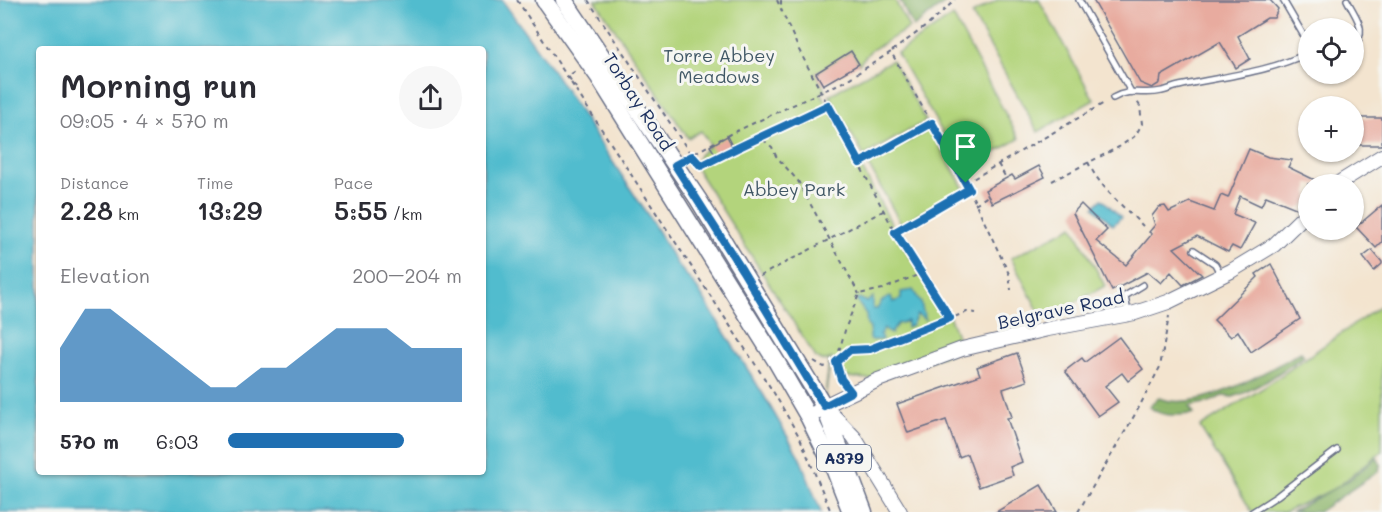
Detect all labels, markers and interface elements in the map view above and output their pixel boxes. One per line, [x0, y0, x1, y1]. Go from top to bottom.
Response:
map controls [1298, 18, 1364, 240]
button: locate [1298, 18, 1364, 84]
park label: Torre Abbey Meadows [663, 43, 775, 88]
street label: Torbay Road [598, 48, 680, 155]
text: Morning run [60, 63, 257, 106]
button: share [399, 66, 462, 129]
button: + [1298, 96, 1364, 162]
text: 09:05 · 4 × 570 m [60, 107, 229, 133]
pin [940, 121, 991, 183]
icon: arrive [949, 130, 982, 163]
text: Distance [60, 172, 129, 193]
text: Time [197, 172, 233, 193]
text: Pace [334, 172, 373, 193]
button: − [1298, 174, 1364, 240]
park label: Abbey Park [743, 177, 845, 201]
text: 2.28 [60, 193, 113, 227]
text: 13:29 [197, 193, 262, 227]
text: 5:55 [334, 193, 388, 227]
text: km [113, 203, 139, 224]
text: /km [388, 203, 423, 224]
text: Elevation [60, 262, 150, 288]
text: 200–204 m [352, 262, 462, 288]
street label: Belgrave Road [995, 284, 1126, 334]
text: 570 m [60, 428, 119, 454]
text: 6:03 [156, 428, 198, 454]
road number: A379 [817, 445, 871, 471]

